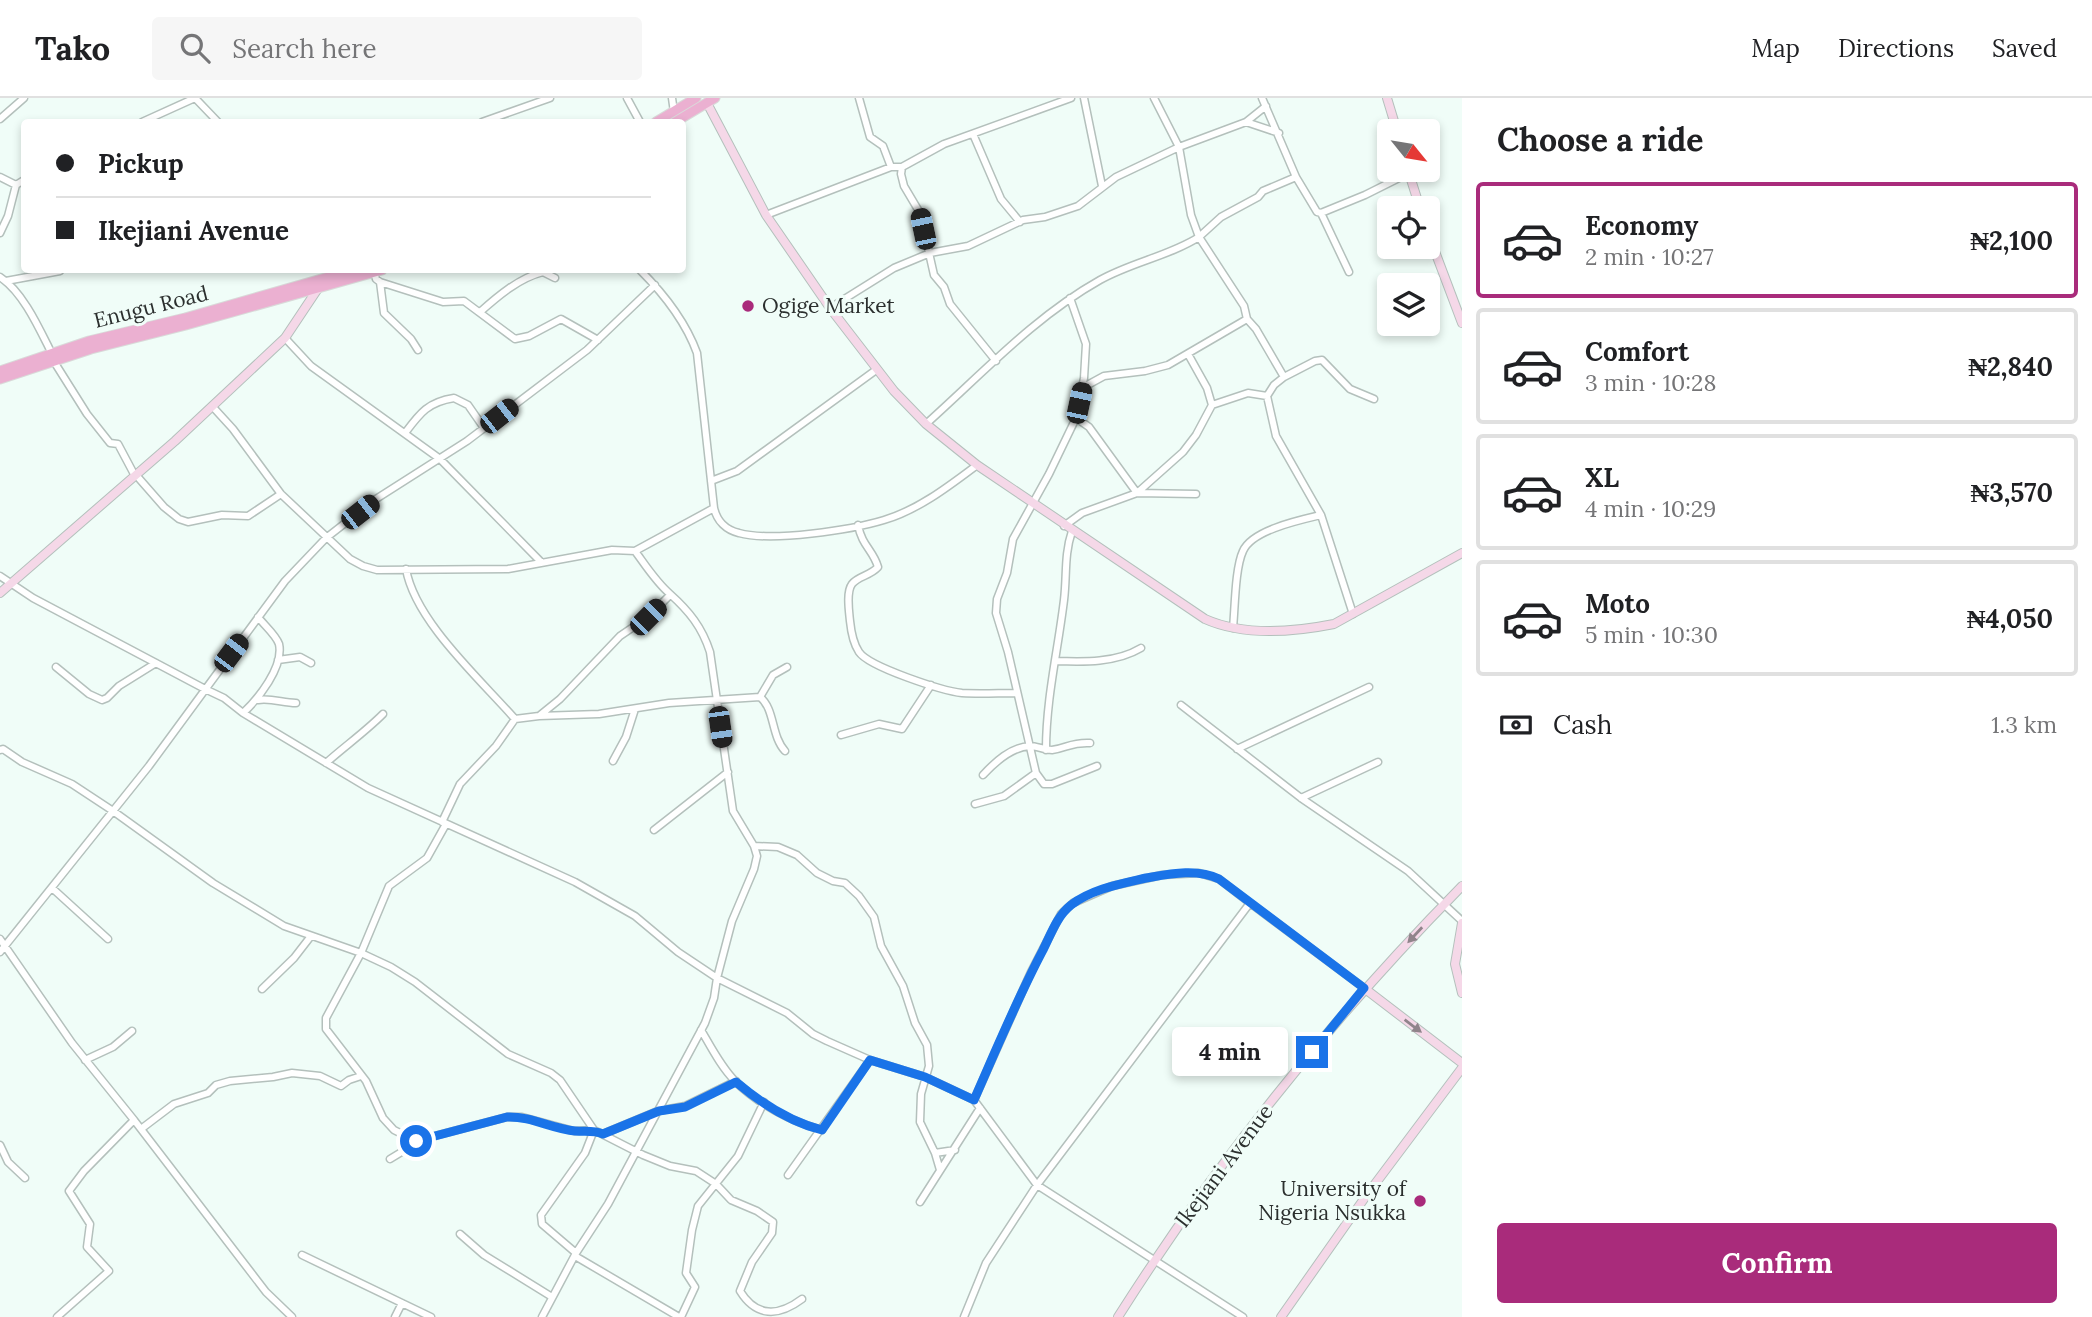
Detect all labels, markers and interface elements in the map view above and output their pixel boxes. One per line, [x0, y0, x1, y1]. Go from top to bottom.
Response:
search box [152, 17, 642, 80]
text: Tako [35, 27, 110, 69]
icon: search [176, 29, 214, 67]
text: Search here [232, 32, 377, 65]
text: Map [1751, 33, 1800, 64]
text: Directions [1838, 33, 1954, 64]
text: Saved [1992, 33, 2057, 64]
north arrow [1377, 119, 1440, 182]
map controls [1377, 119, 1440, 336]
text: Choose a ride [1497, 119, 1704, 160]
text: Pickup [98, 147, 184, 180]
button: locate [1377, 196, 1440, 259]
car [909, 206, 938, 252]
icon: car [1501, 209, 1564, 272]
text: Economy [1585, 209, 1698, 242]
text: Ikejiani Avenue [98, 214, 289, 247]
text: ₦2,100 [1970, 224, 2053, 257]
text: 2 min · 10:27 [1585, 242, 1714, 271]
button: layers [1377, 273, 1440, 336]
street label: Enugu Road [91, 279, 211, 334]
place label: Ogige Market [762, 292, 895, 319]
marker: Ogige Market [740, 298, 756, 314]
icon: car [1501, 335, 1564, 398]
text: Comfort [1585, 335, 1689, 368]
text: ₦2,840 [1968, 350, 2053, 383]
text: 3 min · 10:28 [1585, 368, 1716, 397]
car [1065, 380, 1094, 426]
car [476, 395, 523, 437]
icon: car [1501, 461, 1564, 524]
text: XL [1585, 461, 1619, 494]
text: ₦3,570 [1970, 476, 2053, 509]
car [337, 491, 384, 533]
text: 4 min · 10:29 [1585, 494, 1716, 523]
icon: car [1501, 587, 1564, 650]
text: Moto [1585, 587, 1650, 620]
car [626, 595, 671, 639]
text: ₦4,050 [1967, 602, 2053, 635]
text: 5 min · 10:30 [1585, 620, 1718, 649]
car [210, 630, 253, 676]
car [707, 705, 734, 749]
icon: cash [1497, 706, 1535, 744]
text: Cash [1553, 708, 1612, 741]
text: 1.3 km [1991, 710, 2057, 739]
one-way arrow [1407, 926, 1423, 943]
one-way arrow [1404, 1018, 1422, 1032]
callout: 4 min [1172, 1028, 1288, 1076]
route end [1296, 1036, 1328, 1068]
text: 4 min [1199, 1037, 1261, 1066]
street label: Ikejiani Avenue [1169, 1099, 1279, 1233]
route start [400, 1125, 432, 1157]
place label: University of Nigeria Nsukka [1258, 1175, 1408, 1226]
marker: University of Nigeria Nsukka [1412, 1193, 1428, 1209]
button: Confirm [1497, 1223, 2057, 1303]

